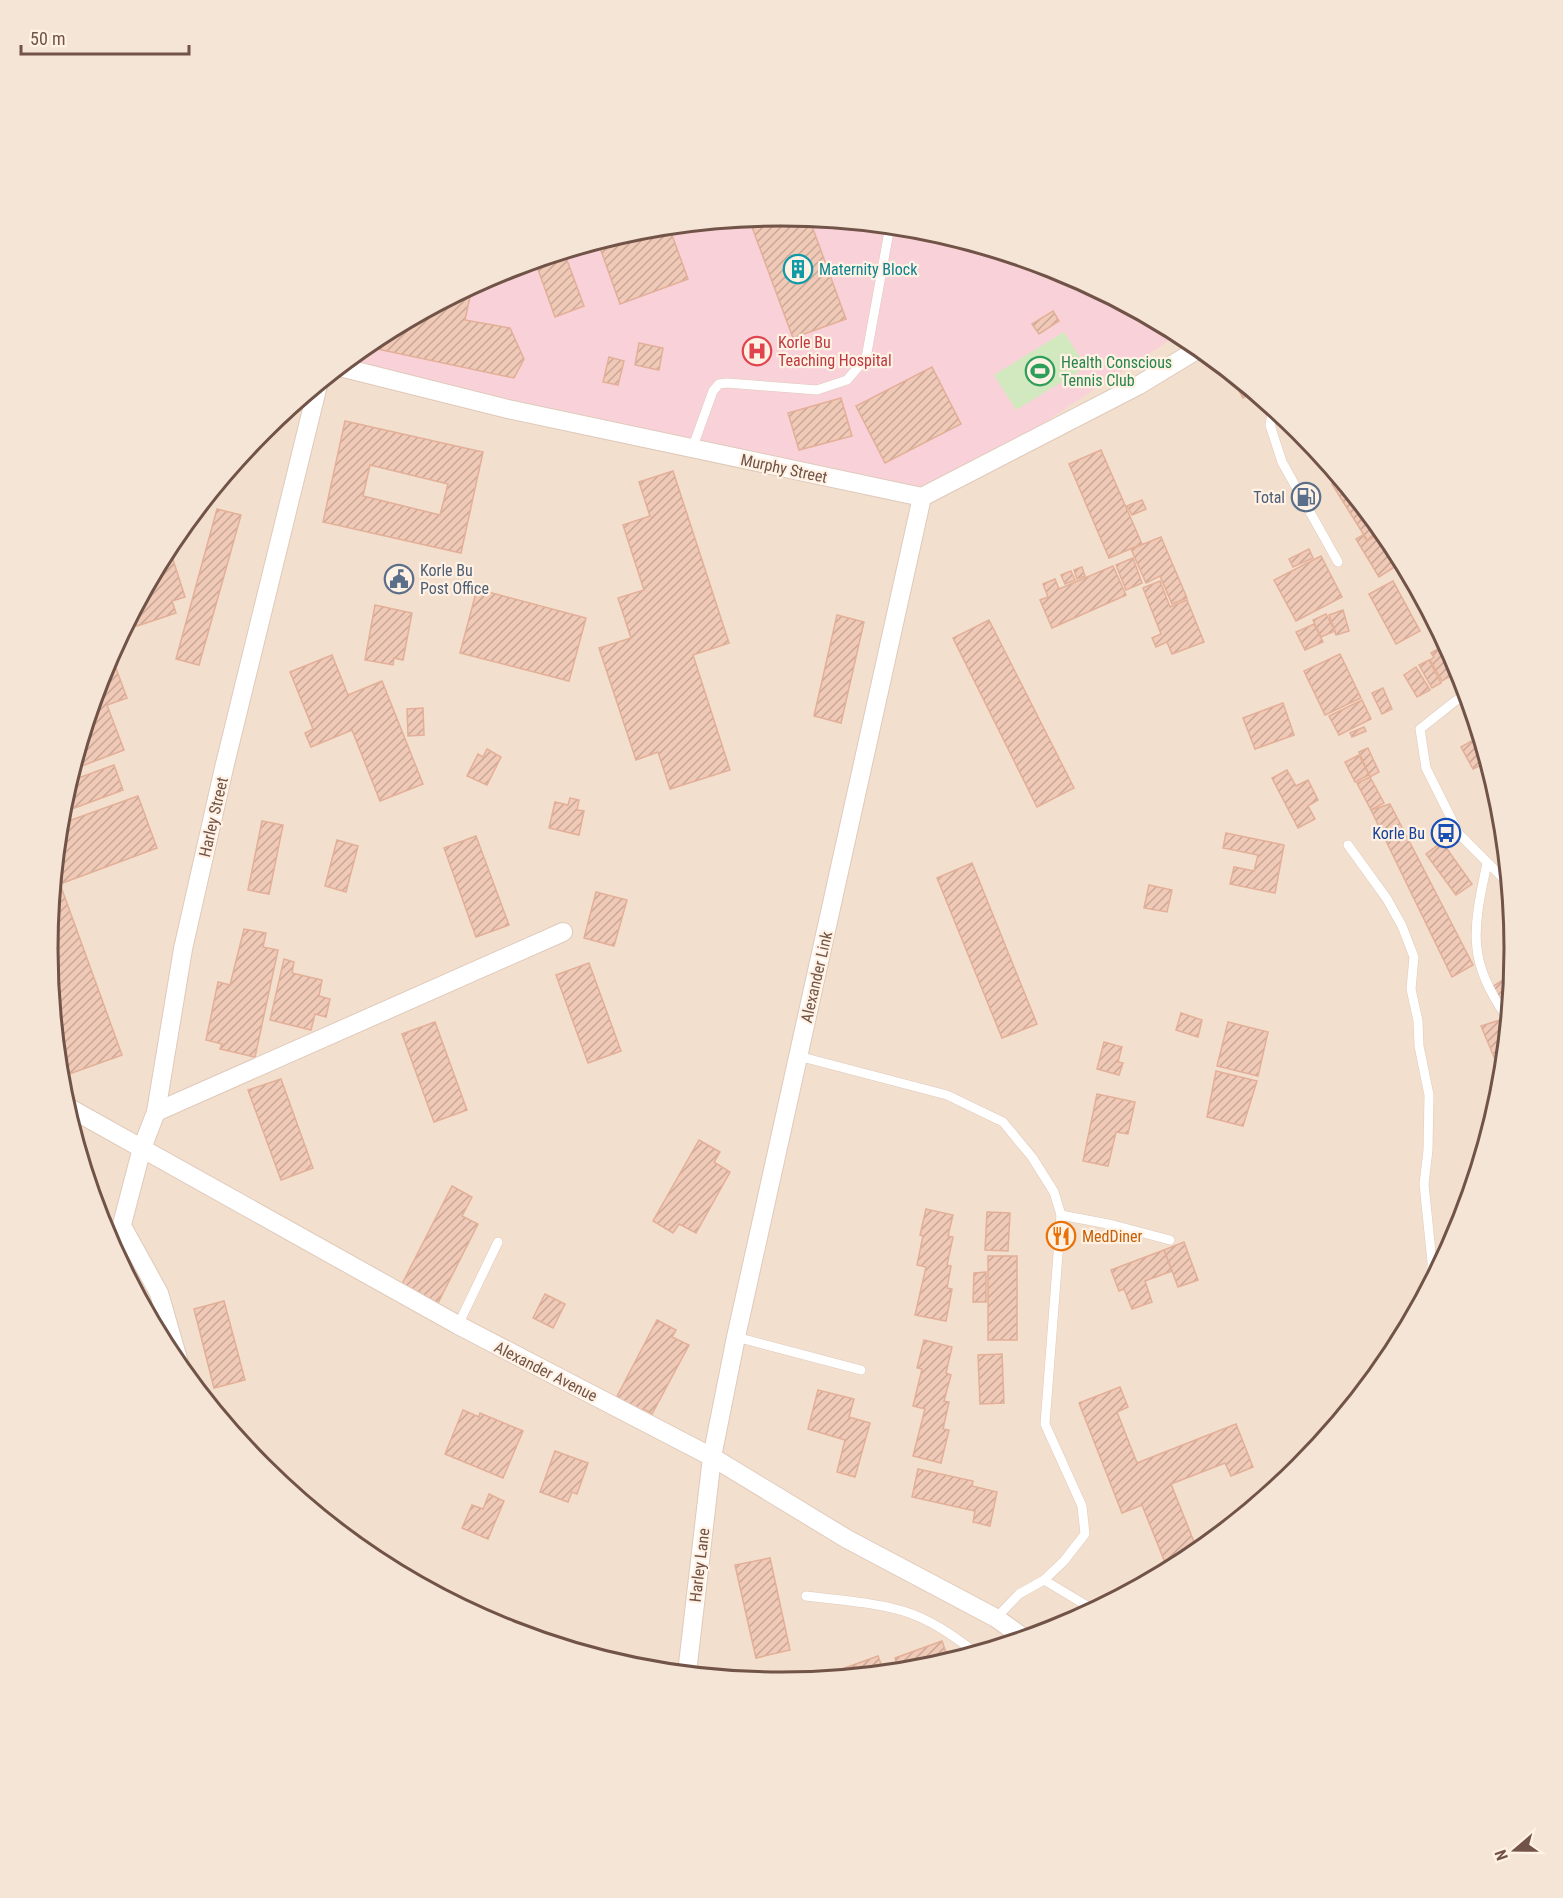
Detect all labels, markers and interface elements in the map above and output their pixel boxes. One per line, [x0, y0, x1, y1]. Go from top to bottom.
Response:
scale bar [21, 18, 189, 56]
text: 50 m [30, 28, 65, 49]
building icon: Maternity Block [782, 253, 814, 285]
place label: Maternity Block [819, 260, 918, 279]
place label: Korle Bu Teaching Hospital [778, 333, 892, 370]
hospital icon: Korle Bu Teaching Hospital [741, 335, 773, 367]
place label: Health Conscious Tennis Club [1061, 353, 1172, 390]
sports icon: Health Conscious Tennis Club [1024, 355, 1056, 387]
street label: Murphy Street [739, 450, 829, 487]
fuel station icon: Total [1290, 481, 1322, 513]
place label: Total [1253, 488, 1285, 507]
place label: Korle Bu Post Office [420, 561, 489, 598]
public building icon: Korle Bu Post Office [383, 563, 415, 595]
street label: Harley Street [195, 775, 232, 859]
bus stop icon: Korle Bu [1430, 817, 1462, 849]
place label: Korle Bu [1372, 824, 1425, 843]
street label: Alexander Link [797, 929, 836, 1025]
restaurant icon: MedDiner [1045, 1220, 1077, 1252]
place label: MedDiner [1082, 1227, 1143, 1246]
street label: Alexander Avenue [491, 1337, 600, 1406]
street label: Harley Lane [686, 1527, 713, 1603]
north arrow [1485, 1820, 1545, 1880]
text: N [1491, 1847, 1512, 1863]

